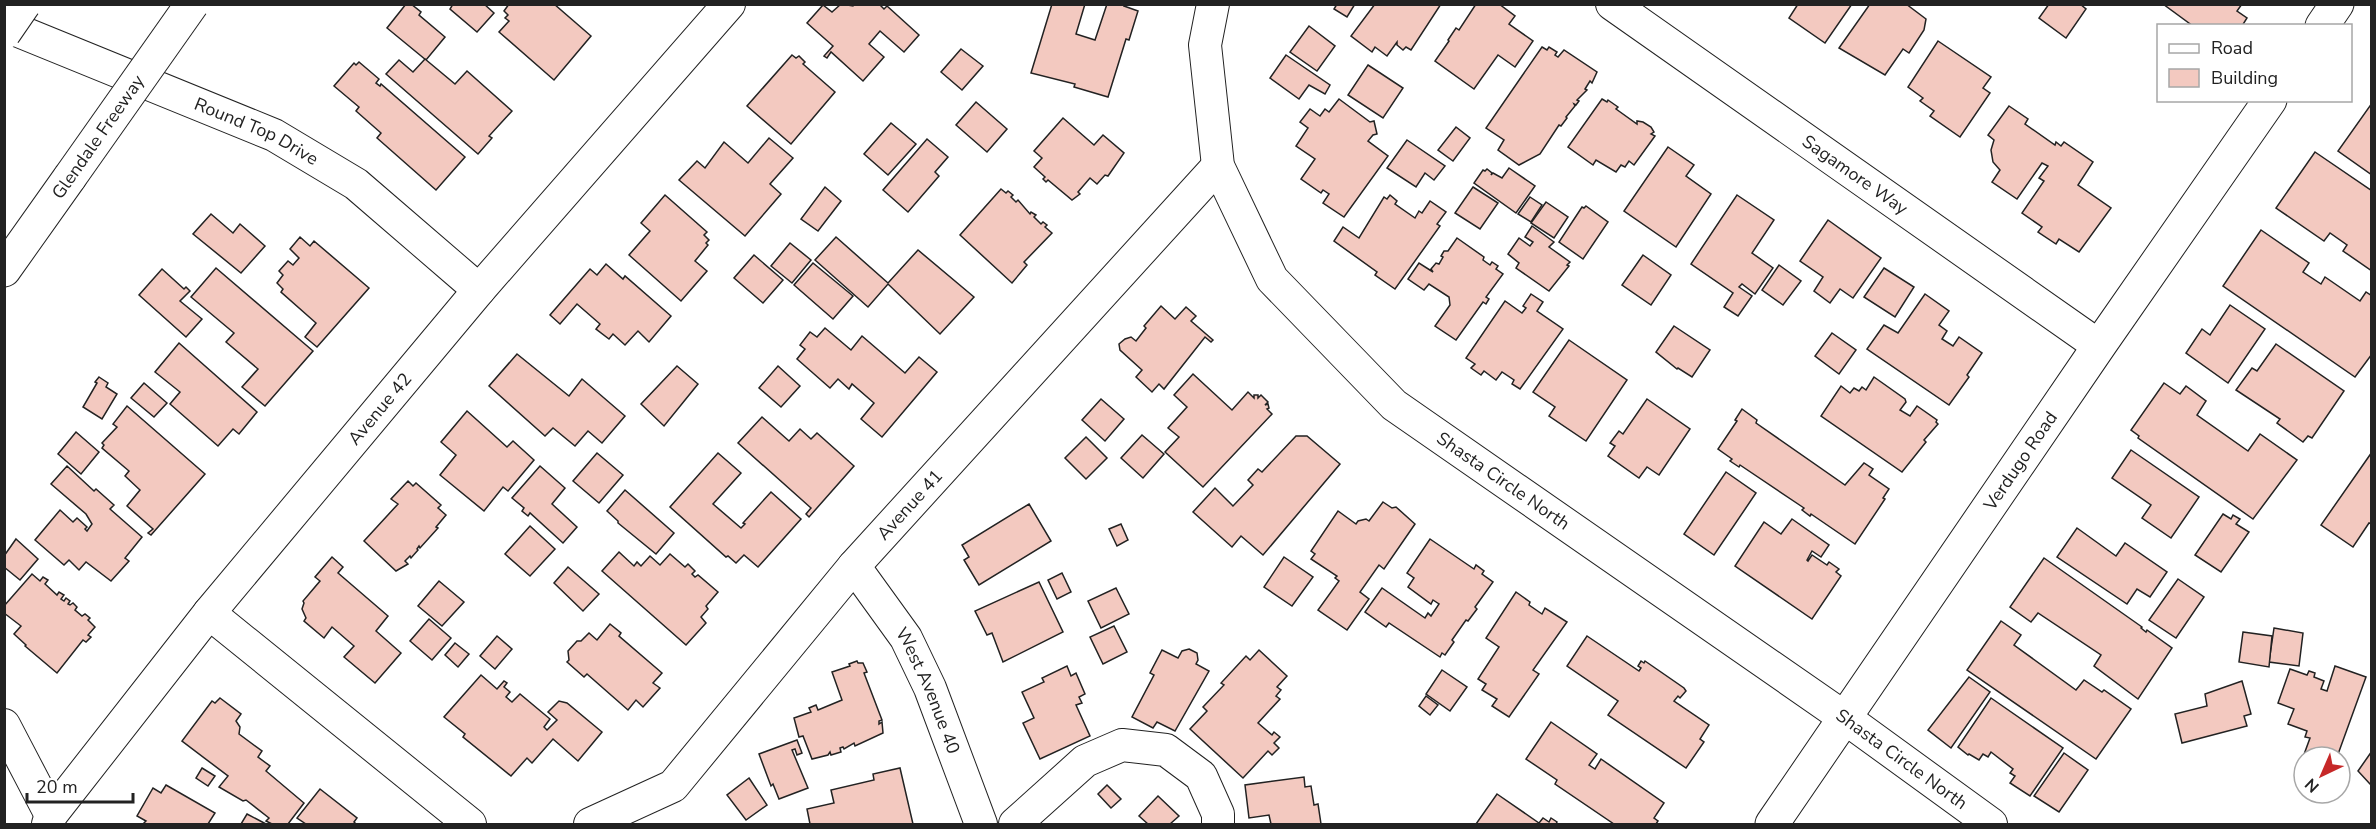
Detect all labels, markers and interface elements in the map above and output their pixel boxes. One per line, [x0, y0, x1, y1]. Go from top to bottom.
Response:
legend [2157, 24, 2352, 102]
text: Road [2211, 36, 2253, 60]
text: Building [2211, 66, 2278, 90]
street label: Glendale Freeway [46, 70, 150, 204]
street label: Round Top Drive [191, 92, 323, 171]
street label: Sagamore Way [1797, 129, 1913, 221]
street label: Avenue 42 [342, 368, 417, 450]
street label: Verdugo Road [1977, 407, 2063, 516]
street label: Shasta Circle North [1432, 426, 1575, 535]
street label: Avenue 41 [871, 464, 948, 545]
street label: West Avenue 40 [890, 622, 966, 757]
street label: Shasta Circle North [1831, 703, 1972, 815]
north arrow [2292, 745, 2352, 805]
scale bar [27, 766, 134, 804]
text: N [2300, 773, 2324, 797]
text: 20 m [36, 775, 78, 799]

